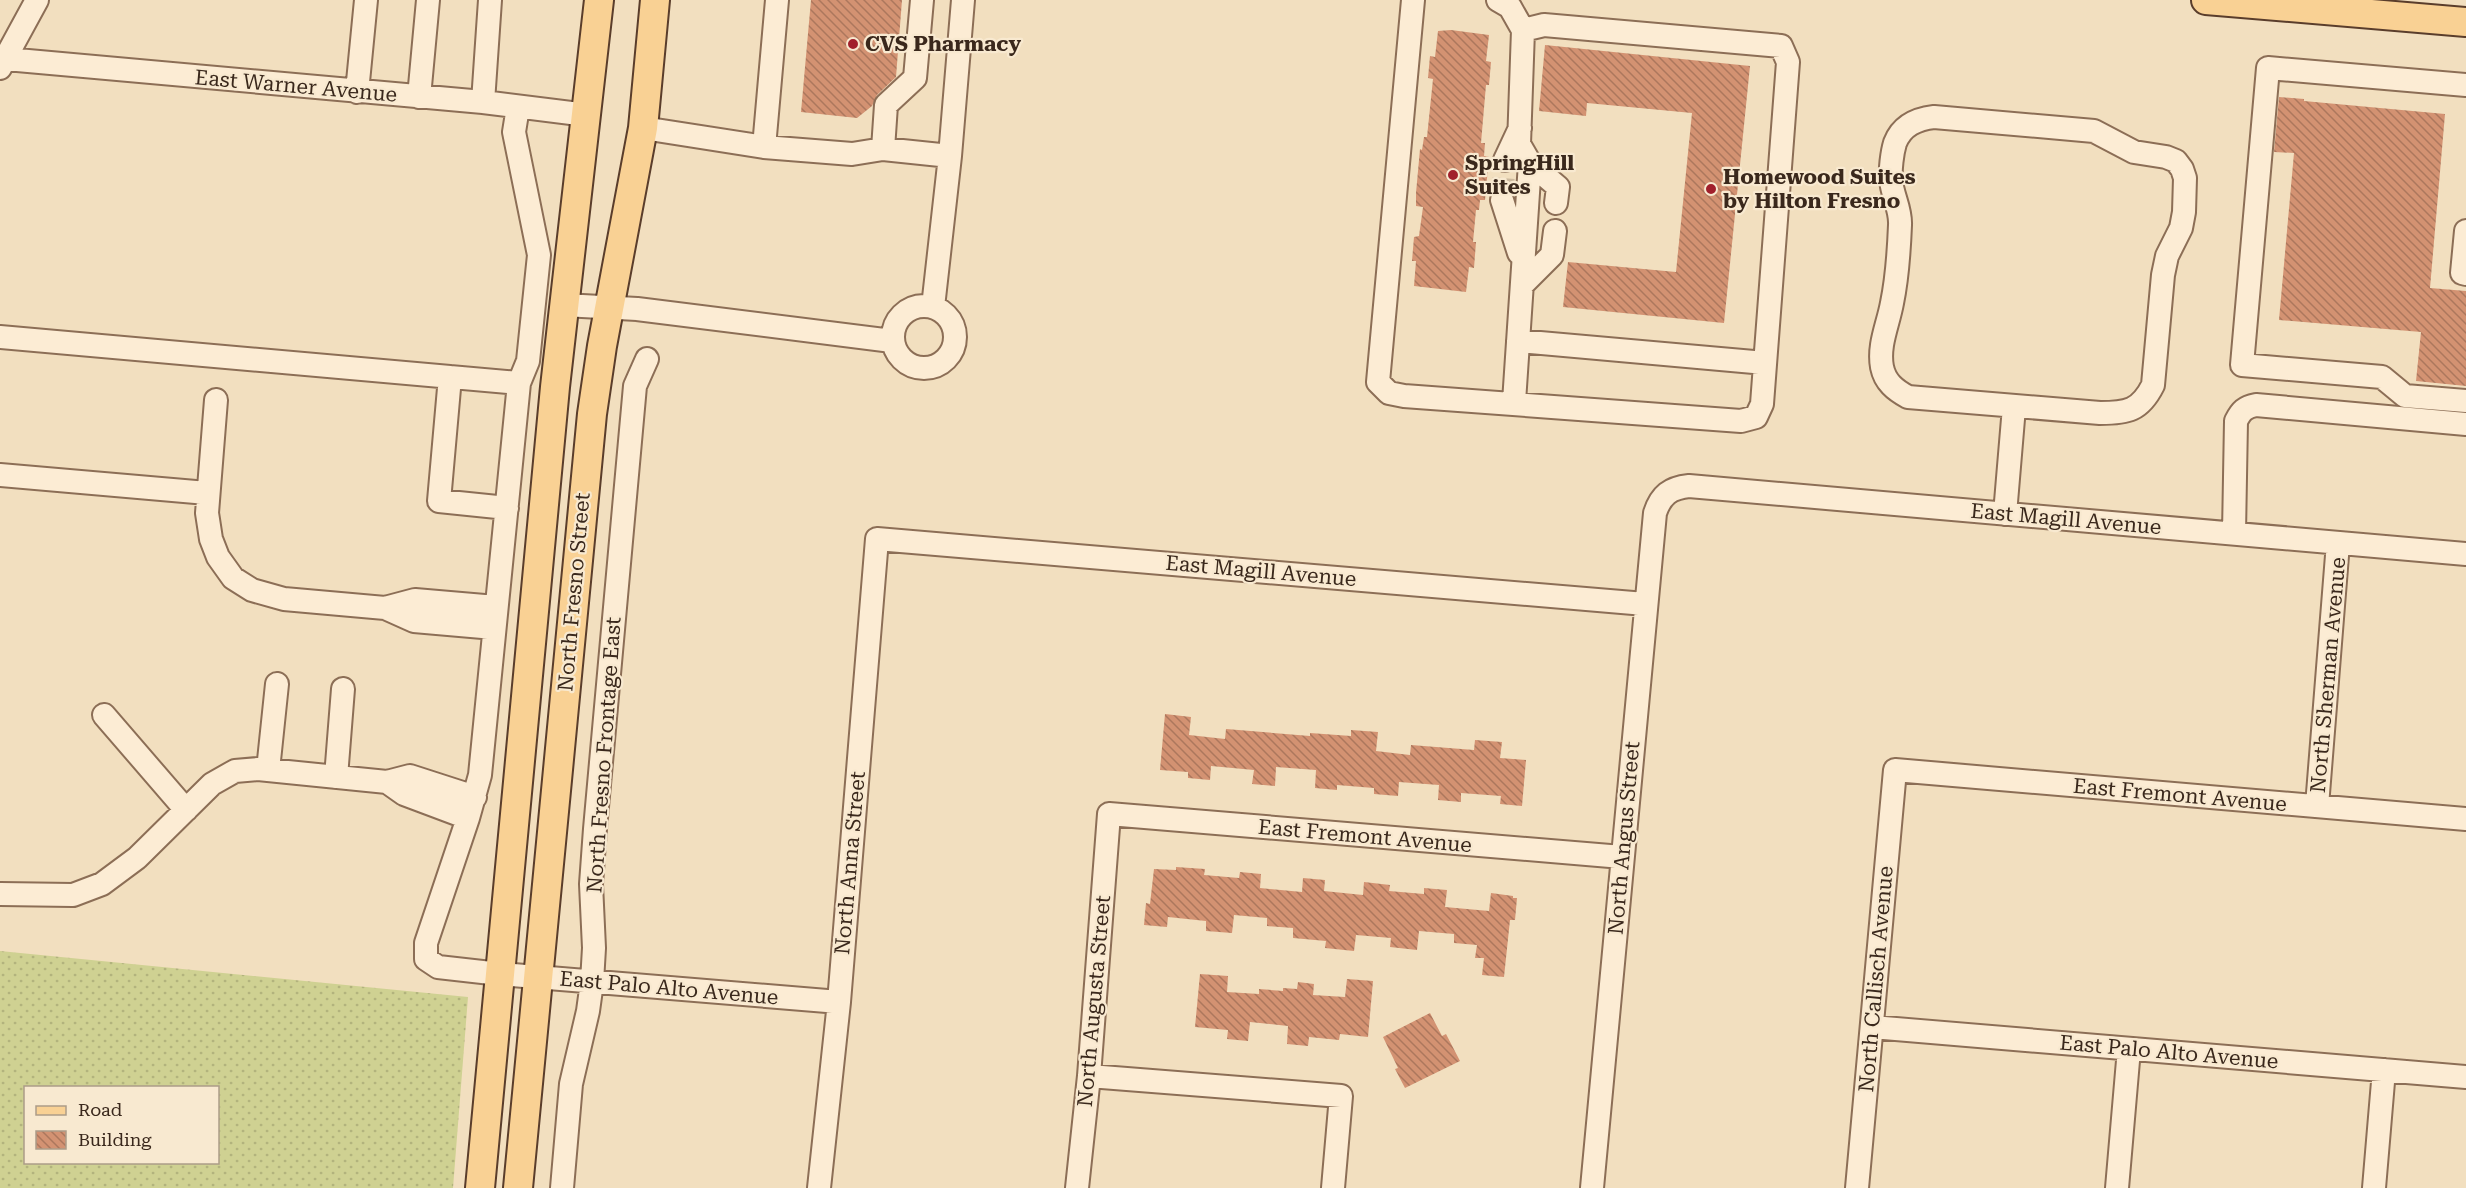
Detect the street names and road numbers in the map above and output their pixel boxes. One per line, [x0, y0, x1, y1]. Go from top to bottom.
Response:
street label: East Warner Avenue [194, 65, 398, 107]
street label: North Fresno Street [553, 491, 595, 692]
street label: East Magill Avenue [1970, 499, 2162, 539]
street label: East Magill Avenue [1165, 551, 1357, 591]
street label: North Sherman Avenue [2306, 556, 2350, 794]
street label: North Fresno Frontage East [582, 616, 626, 894]
street label: North Angus Street [1604, 740, 1644, 936]
street label: North Anna Street [830, 770, 870, 956]
street label: East Fremont Avenue [2072, 774, 2288, 816]
street label: East Fremont Avenue [1257, 815, 1473, 857]
street label: North Callisch Avenue [1854, 865, 1898, 1093]
street label: North Augusta Street [1073, 894, 1115, 1108]
street label: East Palo Alto Avenue [559, 966, 779, 1010]
street label: East Palo Alto Avenue [2059, 1030, 2279, 1074]

